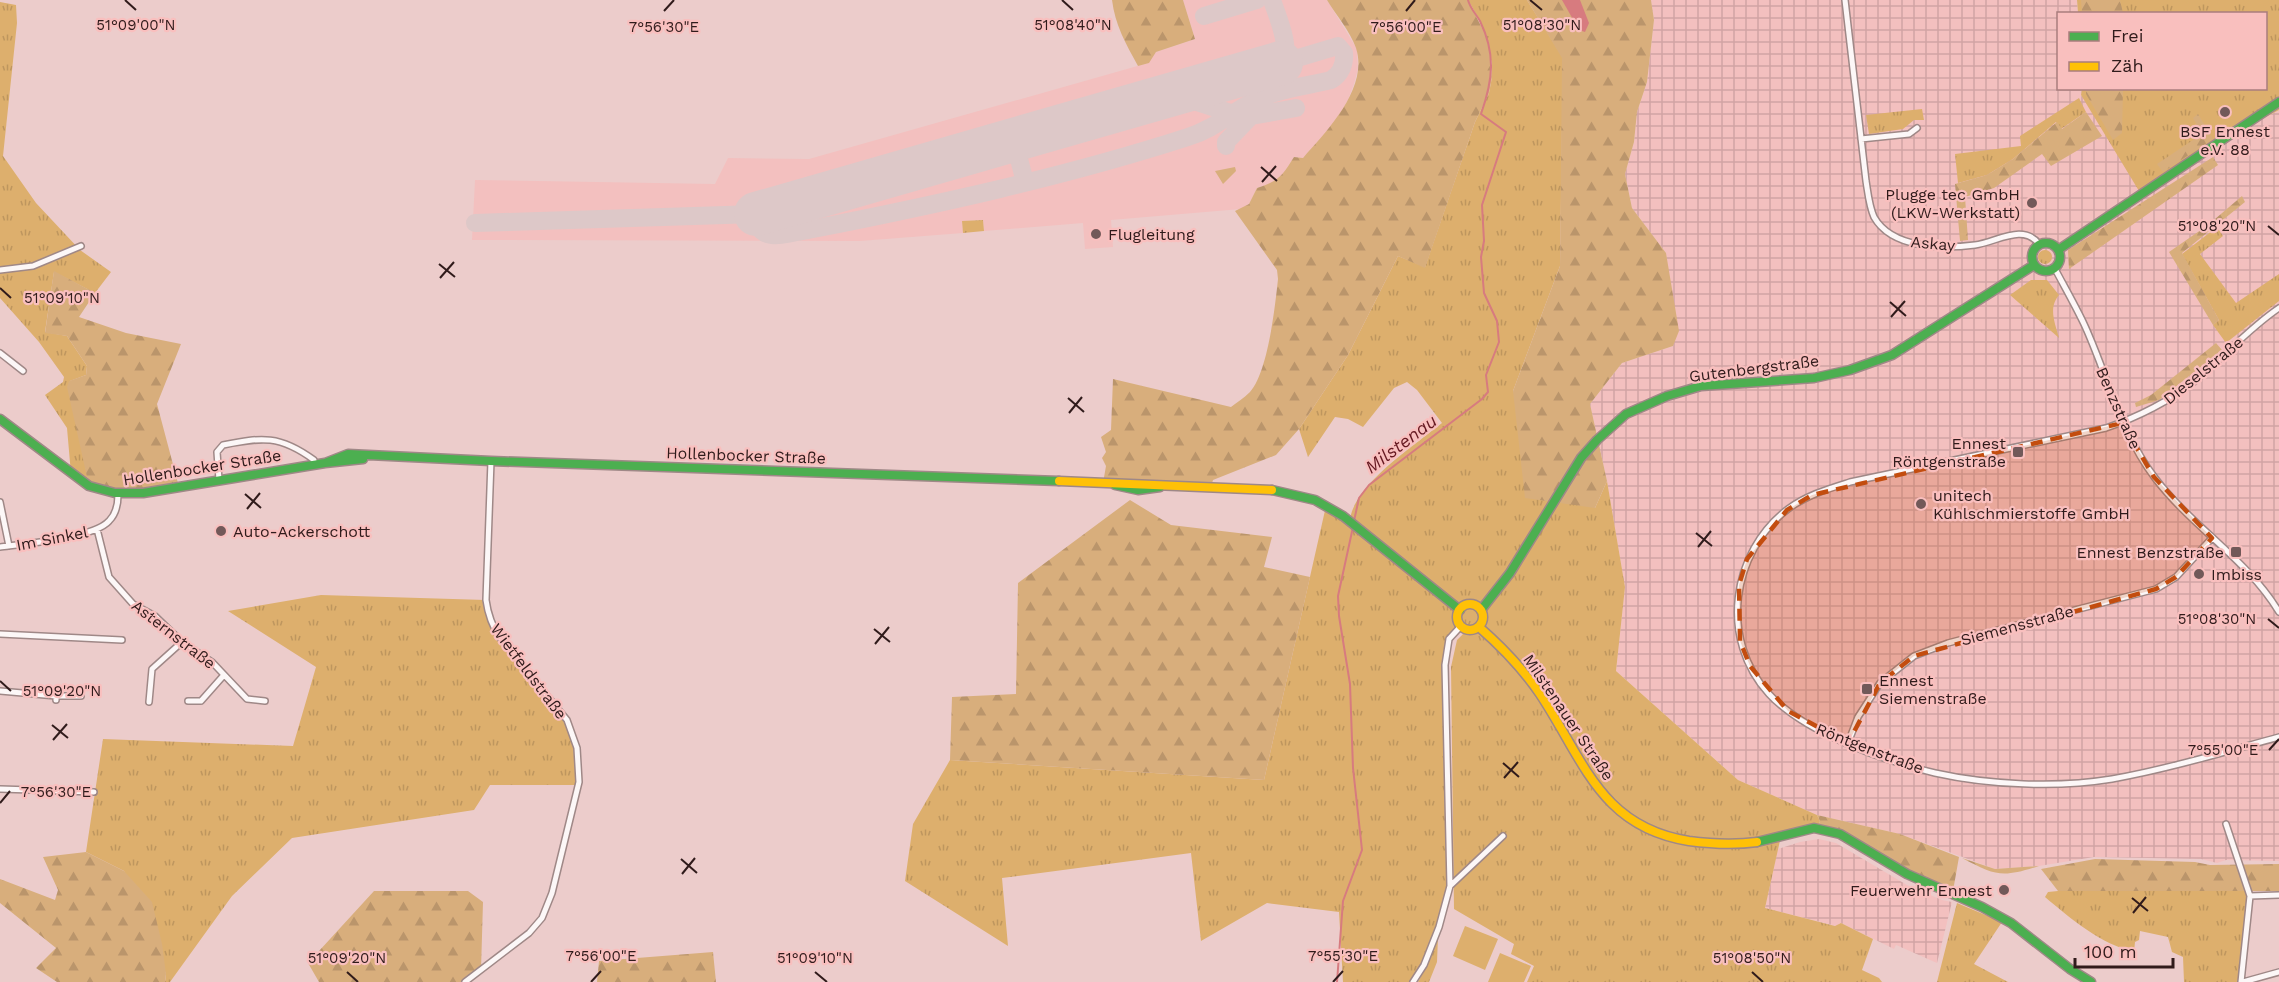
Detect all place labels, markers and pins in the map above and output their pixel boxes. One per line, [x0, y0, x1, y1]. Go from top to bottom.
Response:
marker: BSF Ennest e.V. 88 [2218, 105, 2232, 119]
place label: BSF Ennest e.V. 88 [2180, 122, 2270, 159]
place label: Plugge tec GmbH (LKW-Werkstatt) [1885, 185, 2020, 222]
marker: Plugge tec GmbH (LKW-Werkstatt) [2025, 196, 2039, 210]
place label: Flugleitung [1108, 225, 1195, 244]
marker: Flugleitung [1089, 227, 1103, 241]
place label: Ennest Röntgenstraße [1892, 434, 2006, 471]
marker: Ennest Röntgenstraße [2011, 445, 2025, 459]
place label: unitech Kühlschmierstoffe GmbH [1933, 486, 2130, 523]
marker: unitech Kühlschmierstoffe GmbH [1914, 497, 1928, 511]
place label: Auto-Ackerschott [233, 522, 370, 541]
marker: Auto-Ackerschott [214, 524, 228, 538]
place label: Ennest Benzstraße [2076, 543, 2224, 562]
marker: Ennest Benzstraße [2229, 545, 2243, 559]
place label: Imbiss [2211, 565, 2262, 584]
marker: Imbiss [2192, 567, 2206, 581]
place label: Ennest Siemenstraße [1879, 671, 1987, 708]
marker: Ennest Siemenstraße [1860, 682, 1874, 696]
place label: Feuerwehr Ennest [1850, 881, 1992, 900]
marker: Feuerwehr Ennest [1997, 883, 2011, 897]

